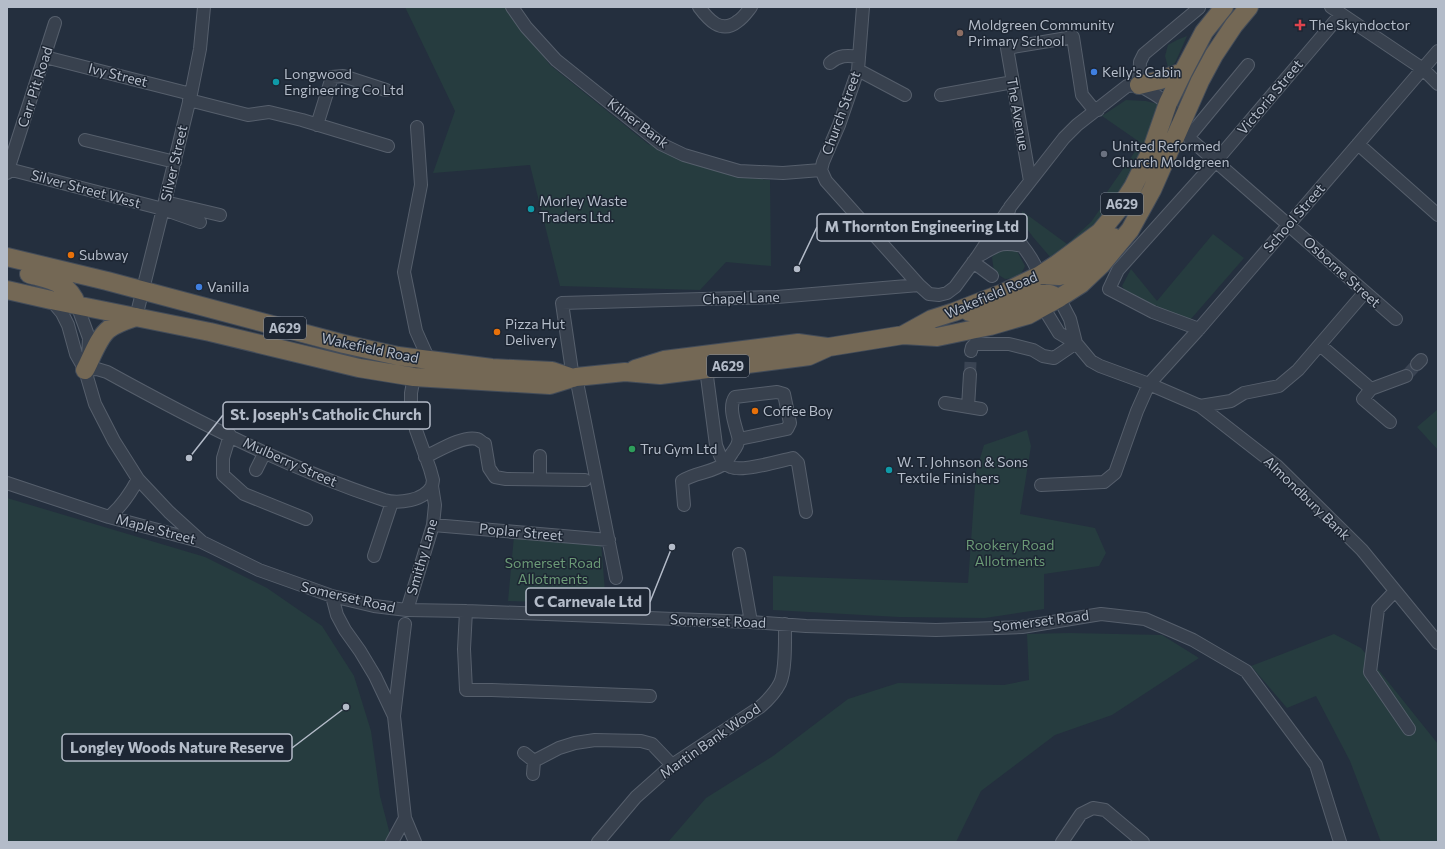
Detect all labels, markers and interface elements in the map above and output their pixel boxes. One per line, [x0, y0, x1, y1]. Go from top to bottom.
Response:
place label: Moldgreen Community Primary School [968, 16, 1115, 49]
place label: The Skyndoctor [1309, 16, 1411, 33]
marker: The Skyndoctor [1294, 19, 1306, 31]
marker: Moldgreen Community Primary School [955, 28, 965, 38]
street label: Carr Pit Road [13, 44, 56, 130]
street label: Victoria Street [1233, 55, 1306, 138]
street label: Ivy Street [87, 59, 150, 90]
place label: Kelly's Cabin [1102, 63, 1181, 80]
place label: Longwood Engineering Co Ltd [284, 65, 404, 98]
marker: Kelly's Cabin [1089, 67, 1099, 77]
street label: Church Street [817, 68, 864, 157]
street label: The Avenue [1004, 76, 1033, 152]
marker: Longwood Engineering Co Ltd [271, 77, 281, 87]
street label: Kilner Bank [604, 94, 673, 151]
street label: Silver Street [157, 123, 191, 203]
place label: United Reformed Church Moldgreen [1112, 137, 1230, 170]
marker: United Reformed Church Moldgreen [1099, 149, 1109, 159]
street label: Silver Street West [29, 166, 143, 211]
street label: School Street [1259, 180, 1328, 256]
place label: Morley Waste Traders Ltd. [539, 192, 627, 225]
road number: A629 [1101, 193, 1143, 215]
marker: Morley Waste Traders Ltd. [526, 204, 536, 214]
callout: M Thornton Engineering Ltd [817, 214, 1027, 241]
text: M Thornton Engineering Ltd [825, 217, 1019, 235]
street label: Osborne Street [1300, 233, 1385, 311]
place label: Subway [79, 246, 129, 263]
marker: Subway [66, 250, 76, 260]
street label: Wakefield Road [942, 267, 1040, 322]
place label: Vanilla [207, 278, 249, 295]
marker: Vanilla [194, 282, 204, 292]
street label: Chapel Lane [702, 288, 780, 307]
place label: Pizza Hut Delivery [505, 315, 566, 348]
road number: A629 [264, 317, 306, 339]
marker: Pizza Hut Delivery [492, 327, 502, 337]
street label: Wakefield Road [320, 329, 420, 366]
road number: A629 [707, 355, 749, 377]
callout: St. Joseph's Catholic Church [223, 402, 430, 429]
place label: Coffee Boy [763, 402, 833, 419]
text: St. Joseph's Catholic Church [230, 405, 422, 423]
marker: Coffee Boy [750, 406, 760, 416]
street label: Mulberry Street [241, 433, 340, 490]
place label: Tru Gym Ltd [640, 440, 717, 457]
marker: Tru Gym Ltd [627, 444, 637, 454]
street label: Almondbury Bank [1261, 452, 1354, 543]
place label: W. T. Johnson & Sons Textile Finishers [897, 453, 1028, 486]
marker: W. T. Johnson & Sons Textile Finishers [884, 465, 894, 475]
street label: Maple Street [114, 510, 198, 547]
street label: Smithy Lane [403, 517, 440, 597]
street label: Poplar Street [479, 519, 564, 544]
park label: Rookery Road Allotments [966, 536, 1054, 569]
park label: Somerset Road Allotments [505, 554, 601, 587]
street label: Somerset Road [299, 577, 397, 616]
callout: C Carnevale Ltd [526, 588, 650, 615]
text: C Carnevale Ltd [534, 592, 642, 610]
street label: Somerset Road [992, 606, 1090, 635]
street label: Somerset Road [670, 610, 766, 631]
street label: Martin Bank Wood [656, 699, 763, 782]
callout: Longley Woods Nature Reserve [62, 734, 292, 761]
text: Longley Woods Nature Reserve [70, 738, 284, 756]

